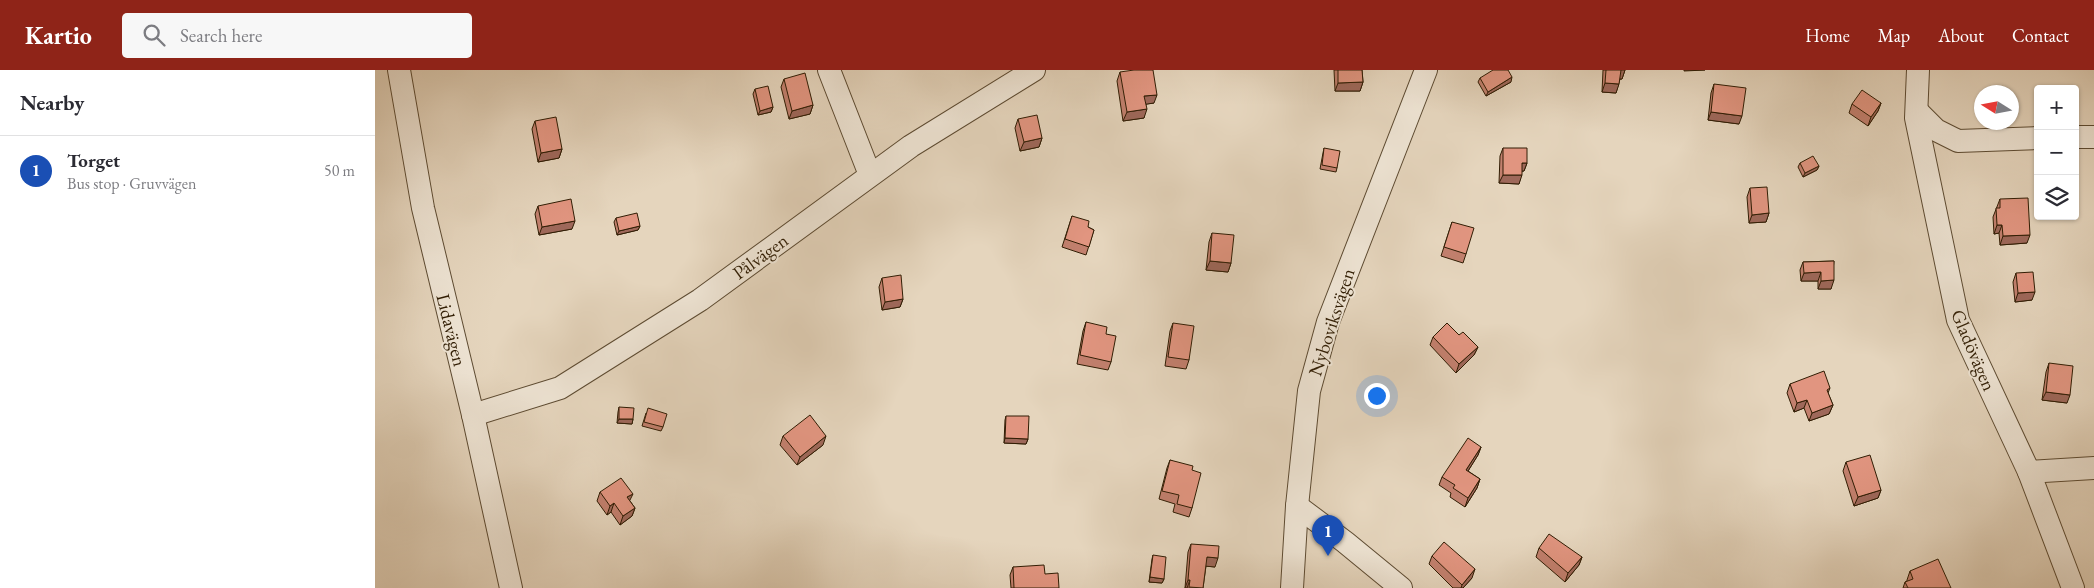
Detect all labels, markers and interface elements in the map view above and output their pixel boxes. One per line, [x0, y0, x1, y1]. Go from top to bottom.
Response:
search box [122, 13, 472, 58]
text: Kartio [25, 20, 92, 51]
icon: search [140, 21, 168, 49]
text: Search here [180, 23, 262, 48]
text: Home [1805, 24, 1850, 47]
text: Map [1878, 24, 1910, 47]
text: About [1938, 24, 1984, 47]
text: Contact [2012, 24, 2069, 47]
north arrow [1974, 85, 2019, 130]
map controls [2034, 85, 2079, 220]
button: + [2034, 85, 2079, 130]
text: Nearby [20, 89, 84, 116]
button: − [2034, 130, 2079, 175]
text: Torget [67, 148, 120, 173]
text: 1 [32, 160, 40, 181]
text: 50 m [324, 160, 355, 181]
text: Bus stop · Gruvvägen [67, 173, 196, 194]
button: layers [2034, 175, 2079, 220]
street label: Pålvägen [727, 228, 793, 285]
street label: Nyboviksvägen [1302, 265, 1361, 379]
street label: Lidavägen [430, 291, 473, 369]
street label: Gladövägen [1945, 306, 2002, 395]
your location [1364, 383, 1390, 409]
pin: 1 [1312, 515, 1344, 556]

